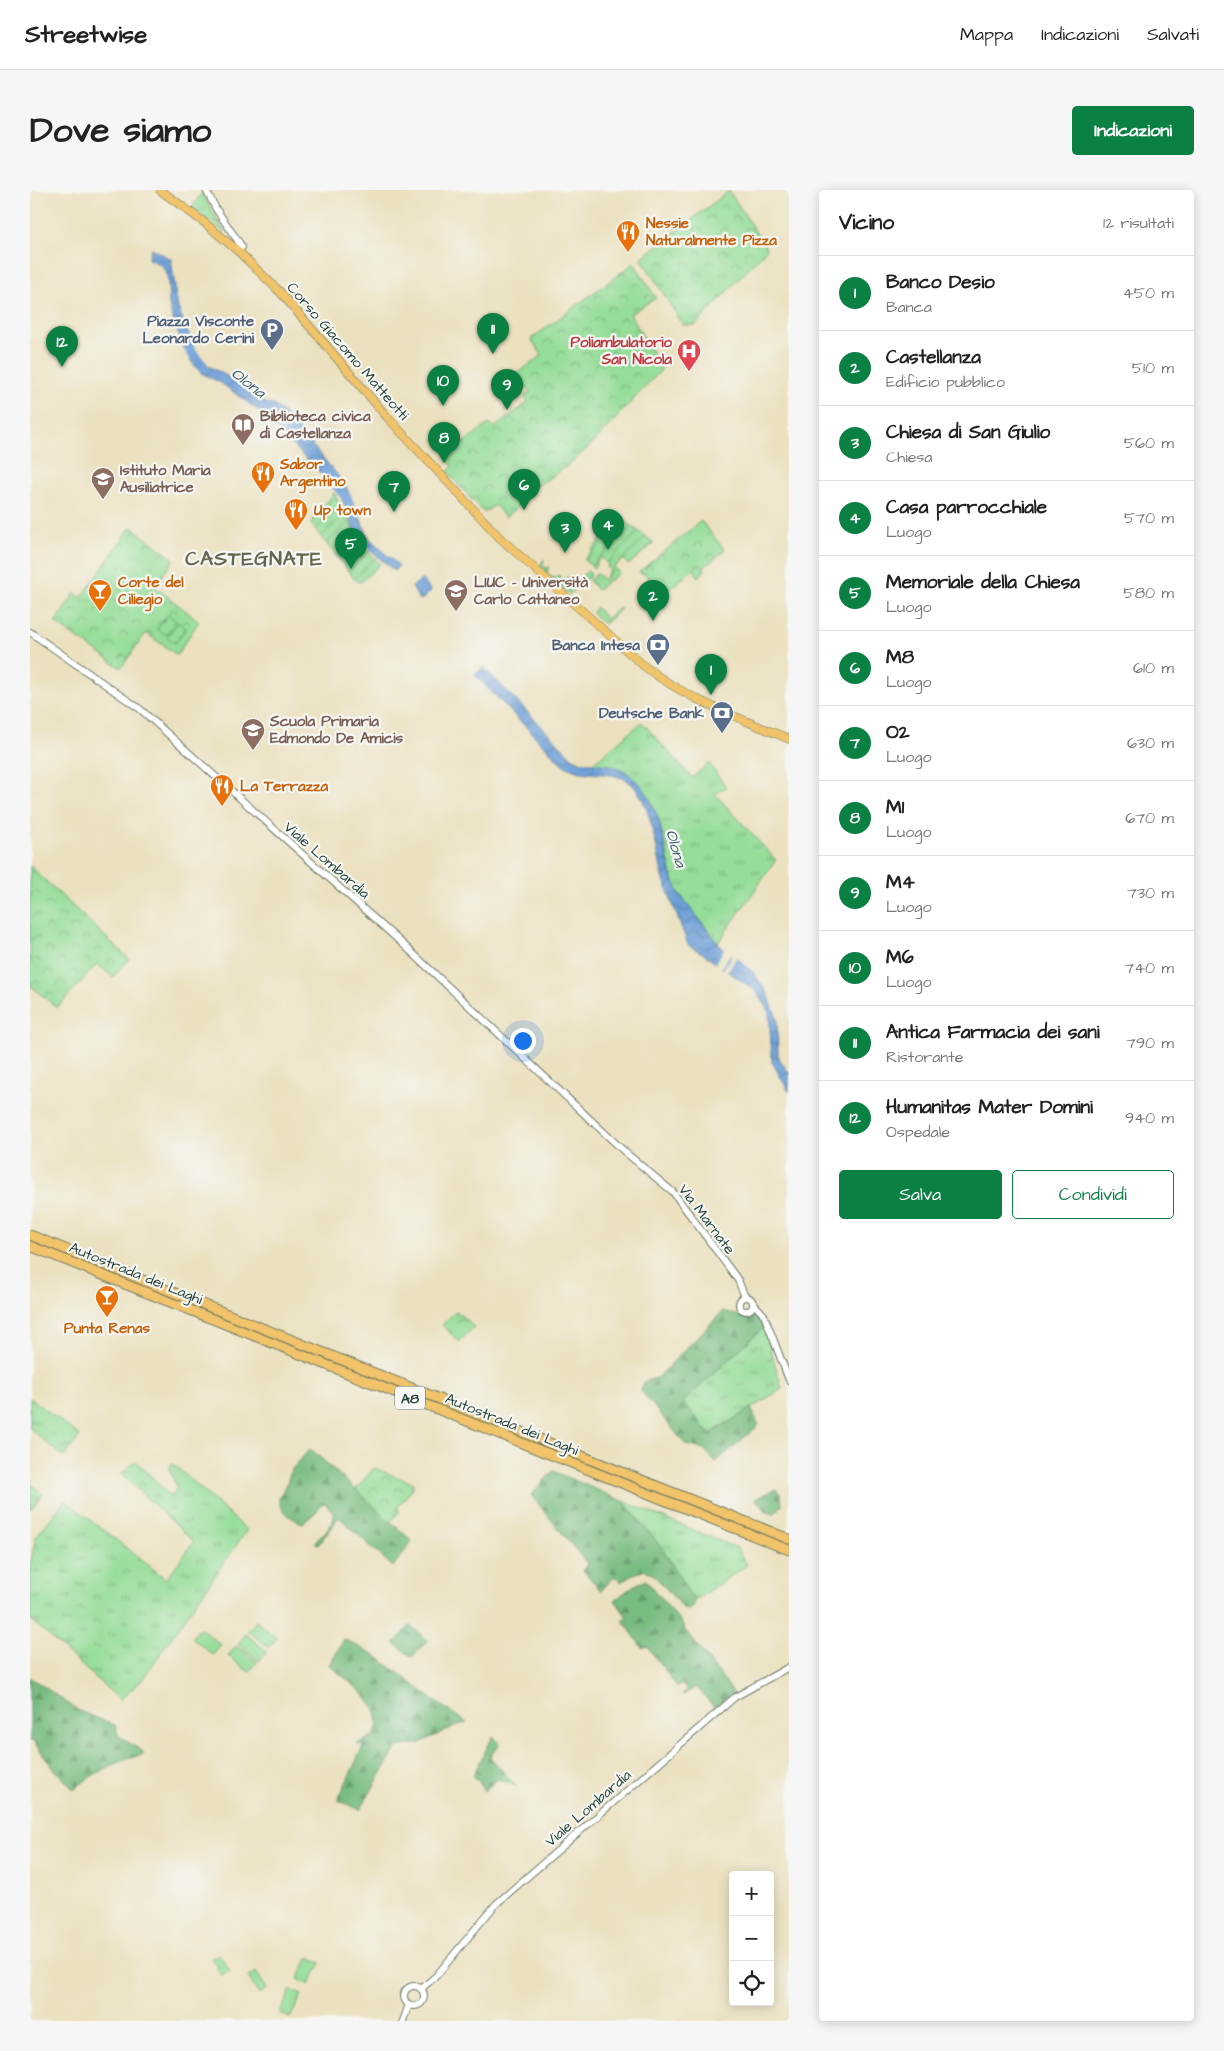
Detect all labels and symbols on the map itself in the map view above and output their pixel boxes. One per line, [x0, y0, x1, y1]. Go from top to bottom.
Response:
place label: Nessie Naturalmente Pizza [646, 213, 777, 251]
restaurant icon: Nessie Naturalmente Pizza [615, 219, 641, 253]
street label: Corso Giacomo Matteotti [282, 278, 414, 425]
place label: Piazza Visconte Leonardo Cerini [142, 311, 255, 349]
pin: 11 [477, 313, 509, 354]
parking icon: Piazza Visconte Leonardo Cerini [259, 317, 285, 351]
pin: 12 [46, 326, 78, 367]
place label: Poliambulatorio San Nicola [571, 332, 673, 370]
hospital icon: Poliambulatorio San Nicola [676, 338, 702, 372]
water label: Olona [226, 362, 271, 404]
pin: 10 [427, 365, 459, 406]
pin: 9 [491, 369, 523, 410]
place label: Biblioteca civica di Castellanza [259, 406, 371, 444]
library icon: Biblioteca civica di Castellanza [230, 412, 256, 446]
pin: 8 [428, 422, 460, 463]
place label: Sabor Argentino [279, 454, 346, 494]
place label: Istituto Maria Ausiliatrice [120, 460, 211, 498]
restaurant icon: Sabor Argentino [250, 460, 276, 494]
school or university icon: Istituto Maria Ausiliatrice [90, 466, 116, 500]
pin: 6 [508, 469, 540, 510]
pin: 7 [378, 471, 410, 512]
restaurant icon: Up town [283, 497, 309, 531]
place label: Up town [314, 500, 371, 521]
pin: 4 [592, 509, 624, 550]
pin: 3 [549, 512, 581, 553]
pin: 5 [335, 528, 367, 569]
district label: CASTEGNATE [185, 545, 323, 573]
place label: Corte del Ciliegio [118, 572, 184, 612]
place label: LIUC - Università Carlo Cattaneo [474, 572, 589, 610]
bar icon: Corte del Ciliegio [87, 578, 113, 612]
school or university icon: LIUC - Università Carlo Cattaneo [443, 578, 469, 612]
pin: 2 [637, 580, 669, 621]
bank icon: Banca Intesa [645, 632, 671, 666]
place label: Banca Intesa [552, 635, 640, 656]
pin: 1 [695, 654, 727, 695]
bank icon: Deutsche Bank [709, 700, 735, 734]
place label: Deutsche Bank [599, 703, 705, 724]
place label: Scuola Primaria Edmondo De Amicis [269, 711, 403, 749]
school or university icon: Scuola Primaria Edmondo De Amicis [240, 717, 266, 751]
restaurant icon: La Terrazza [209, 773, 235, 807]
place label: La Terrazza [240, 776, 329, 797]
street label: Viale Lombardia [279, 817, 375, 904]
water label: Olona [660, 827, 692, 871]
your location [510, 1028, 536, 1054]
street label: Via Marnate [673, 1180, 740, 1259]
street label: Autostrada dei Laghi [66, 1237, 206, 1311]
bar icon: Punta Renas [94, 1284, 120, 1318]
place label: Punta Renas [64, 1318, 150, 1339]
road number: A8 [395, 1386, 425, 1410]
street label: Autostrada dei Laghi [442, 1388, 582, 1462]
street label: Viale Lombardia [541, 1765, 636, 1852]

